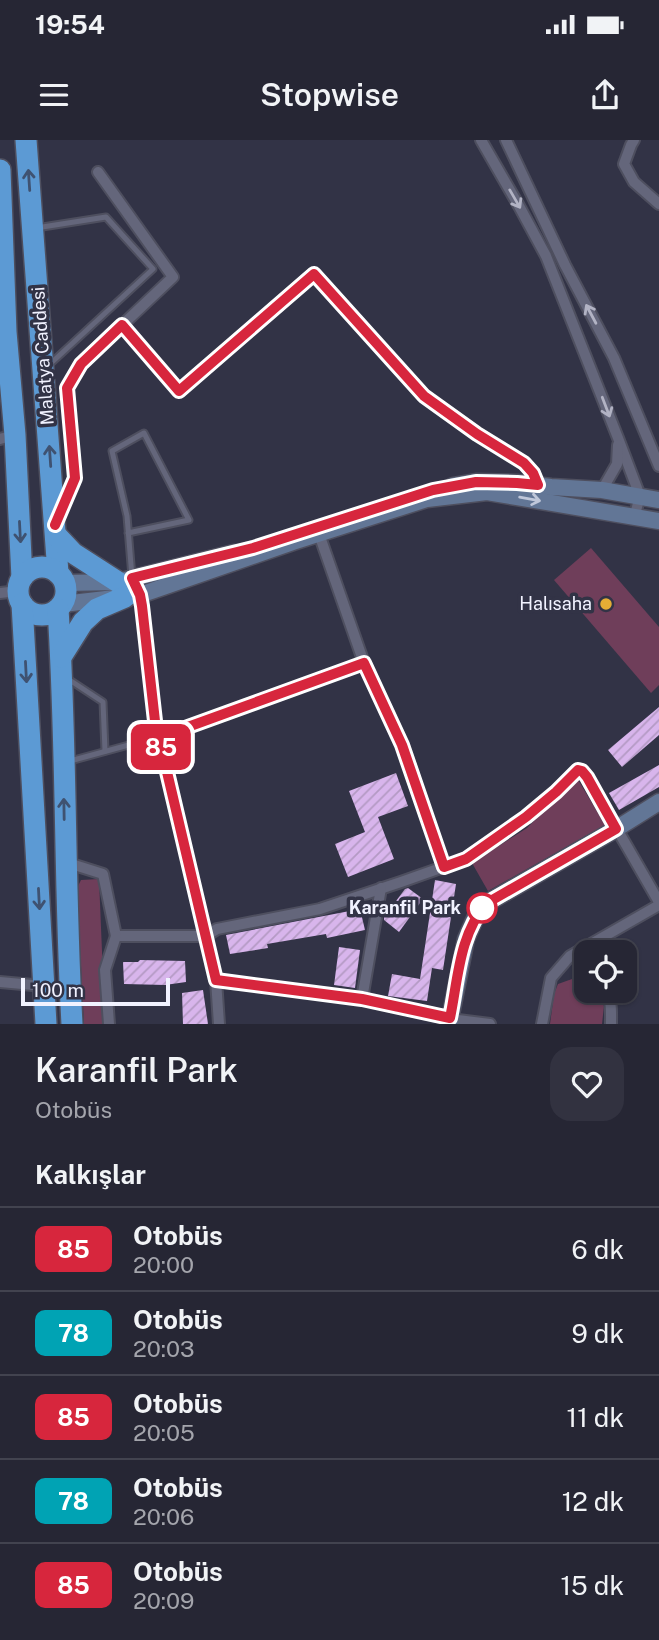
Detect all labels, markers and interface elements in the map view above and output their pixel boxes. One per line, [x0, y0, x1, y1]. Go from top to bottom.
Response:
text: 19:54 [35, 9, 105, 40]
icon: menu [35, 76, 73, 114]
text: Stopwise [260, 76, 399, 113]
icon: share [586, 76, 624, 114]
one-way arrow [22, 169, 35, 192]
one-way arrow [508, 188, 522, 208]
street label: Malatya Caddesi [27, 286, 58, 426]
one-way arrow [584, 305, 598, 325]
one-way arrow [601, 396, 614, 417]
one-way arrow [43, 445, 56, 468]
one-way arrow [518, 493, 541, 506]
one-way arrow [13, 520, 26, 543]
place label: Halısaha [519, 593, 592, 614]
marker: Halısaha [598, 596, 614, 612]
one-way arrow [19, 660, 32, 683]
line badge: 85 [130, 724, 192, 770]
text: 85 [145, 733, 177, 761]
one-way arrow [57, 798, 71, 821]
one-way arrow [33, 887, 46, 910]
marker: Karanfil Park [467, 893, 497, 923]
place label: Karanfil Park [349, 897, 462, 918]
map controls [574, 940, 637, 1003]
button: locate [574, 940, 637, 1003]
scale bar [21, 975, 170, 1007]
text: 100 m [32, 979, 84, 1001]
button: heart [550, 1047, 624, 1121]
text: Karanfil Park [35, 1051, 238, 1089]
text: Otobüs [35, 1096, 112, 1123]
text: Kalkışlar [35, 1159, 146, 1190]
text: Otobüs [133, 1220, 223, 1251]
text: 6 dk [572, 1234, 624, 1265]
text: 85 [57, 1235, 90, 1263]
text: 20:00 [133, 1251, 194, 1278]
text: Otobüs [133, 1304, 223, 1335]
text: 9 dk [572, 1318, 624, 1349]
text: 78 [58, 1319, 89, 1347]
text: 20:03 [133, 1335, 194, 1362]
text: Otobüs [133, 1388, 223, 1419]
text: 11 dk [567, 1402, 624, 1433]
text: 85 [57, 1403, 90, 1431]
text: 20:05 [133, 1419, 195, 1446]
text: Otobüs [133, 1472, 223, 1503]
text: 12 dk [562, 1486, 624, 1517]
text: 78 [58, 1487, 89, 1515]
text: 20:06 [133, 1503, 194, 1530]
text: Otobüs [133, 1556, 223, 1587]
text: 15 dk [561, 1570, 624, 1601]
text: 85 [57, 1571, 90, 1599]
text: 20:09 [133, 1587, 194, 1614]

